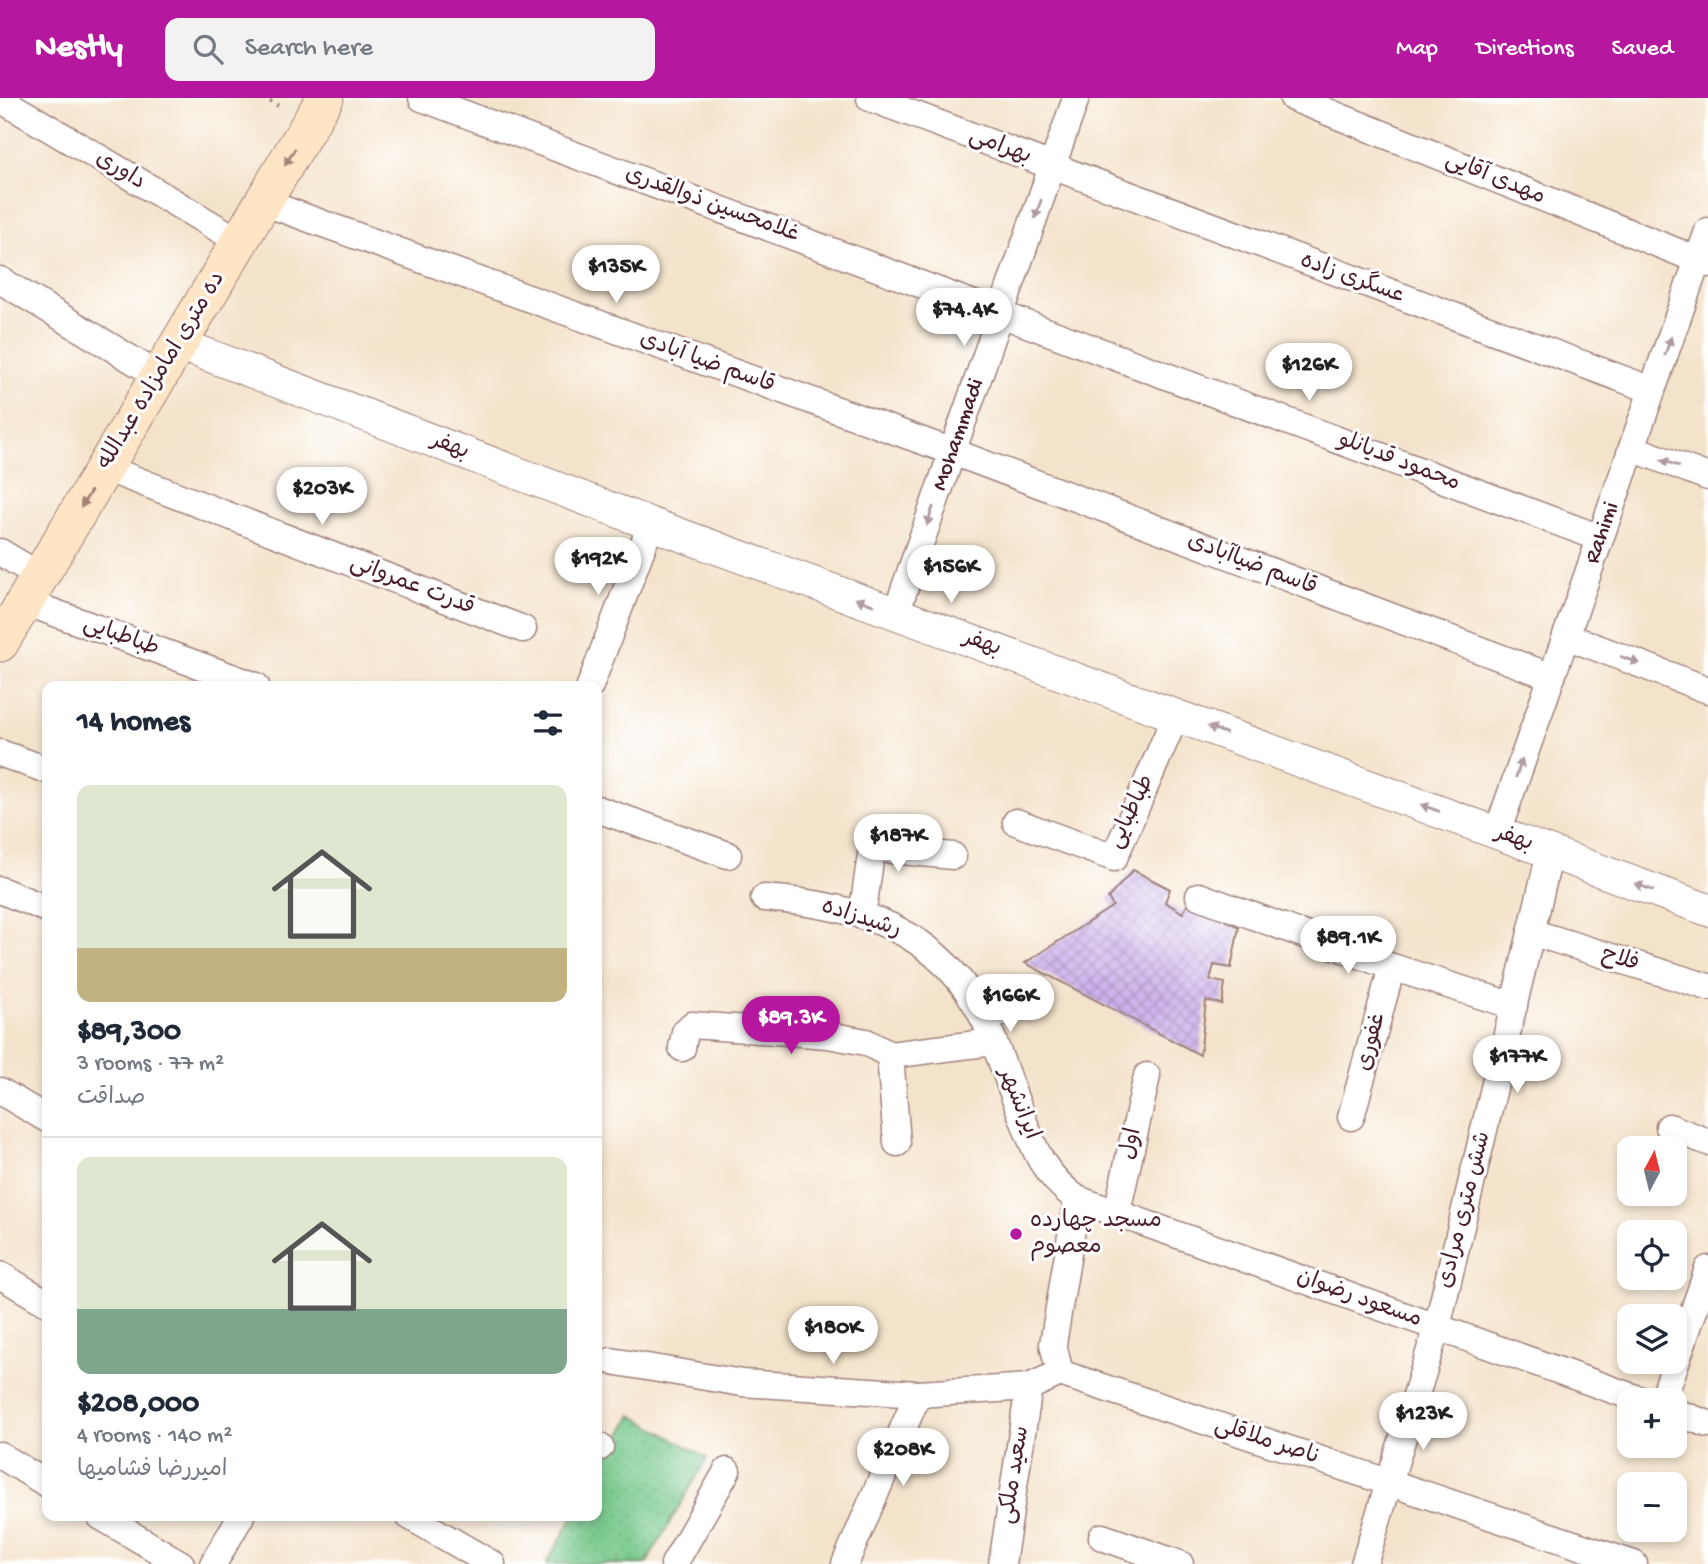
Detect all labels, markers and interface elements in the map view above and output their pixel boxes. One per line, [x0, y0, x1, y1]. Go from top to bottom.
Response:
search box [165, 18, 655, 81]
text: Nestly [35, 30, 123, 68]
icon: search [189, 30, 227, 68]
text: Search here [245, 34, 373, 65]
text: Map [1396, 35, 1438, 64]
text: Directions [1476, 35, 1574, 64]
text: Saved [1612, 35, 1673, 64]
street label: بهرامی [965, 123, 1035, 171]
street label: مهدی آقایی [1441, 145, 1550, 211]
street label: داوری [90, 146, 150, 196]
one-way arrow [284, 147, 296, 166]
street label: غلامحسین ذوالقدری [621, 161, 803, 249]
one-way arrow [1032, 198, 1043, 219]
street label: عسگری زاده [1296, 245, 1409, 310]
pin: $135K [567, 246, 665, 305]
text: $135K [588, 254, 644, 281]
street label: ده متری امامزاده عبدالله [92, 267, 232, 475]
pin: $74.4K [907, 288, 1021, 348]
text: $74.4K [932, 297, 996, 324]
street label: قاسم ضیا آبادی [635, 324, 779, 401]
one-way arrow [1663, 335, 1674, 356]
pin: $126K [1260, 344, 1358, 403]
text: $126K [1281, 352, 1337, 379]
street label: Mohammadi [926, 375, 990, 494]
street label: محمود قدیانلو [1333, 426, 1464, 498]
street label: بهفر [425, 427, 473, 466]
one-way arrow [1659, 457, 1680, 468]
pin: $203K [273, 468, 371, 527]
text: $203K [292, 476, 352, 503]
one-way arrow [79, 490, 92, 509]
street label: Rahimi [1579, 498, 1625, 567]
one-way arrow [924, 506, 935, 527]
street label: قاسم ضیاآبادی [1183, 526, 1321, 603]
pin: $192K [549, 538, 647, 597]
text: $192K [570, 546, 626, 573]
pin: $156K [902, 546, 1000, 605]
street label: قدرت عمروانی [346, 550, 478, 622]
text: $156K [923, 554, 979, 581]
one-way arrow [854, 596, 875, 607]
street label: طباطبایی [79, 611, 163, 663]
street label: بهفر [957, 624, 1005, 663]
one-way arrow [1619, 655, 1640, 666]
icon: filters [529, 704, 567, 742]
text: 14 homes [77, 706, 190, 741]
one-way arrow [1206, 724, 1227, 735]
one-way arrow [1514, 758, 1525, 779]
street label: طباطبایی [1103, 771, 1161, 853]
one-way arrow [1420, 803, 1441, 814]
pin: $187K [849, 814, 947, 874]
street label: بهفر [1489, 819, 1537, 858]
text: $187K [870, 823, 926, 850]
icon: home [259, 831, 385, 957]
one-way arrow [1633, 881, 1654, 892]
street label: رشیدزاده [818, 893, 904, 945]
pin: $89.1K [1291, 916, 1405, 976]
text: $89.1K [1316, 925, 1380, 952]
street label: فلاح [1598, 942, 1642, 978]
pin: $166K [961, 974, 1059, 1034]
text: $166K [982, 983, 1038, 1010]
pin: $89.3K [734, 996, 848, 1056]
text: $89.3K [758, 1005, 824, 1032]
street label: غفوری [1351, 1010, 1393, 1074]
text: $89,300 [77, 1016, 181, 1051]
pin: $177K [1468, 1035, 1566, 1095]
text: $177K [1489, 1044, 1545, 1071]
text: 3 rooms · 77 m² [77, 1051, 224, 1078]
street label: ایرانشهر [991, 1062, 1045, 1144]
text: صداقت [77, 1085, 145, 1112]
street label: اول [1115, 1126, 1149, 1162]
street label: شش متری مرادی [1432, 1129, 1498, 1291]
north arrow [1617, 1136, 1687, 1206]
map controls [1617, 1136, 1687, 1542]
icon: home [259, 1203, 385, 1329]
place label: مسجد چهارده معصوم [1030, 1208, 1162, 1261]
button: locate [1617, 1220, 1687, 1290]
marker: مسجد چهارده معصوم [1008, 1226, 1024, 1242]
street label: مسعود رضوان [1293, 1264, 1425, 1334]
button: layers [1617, 1304, 1687, 1374]
pin: $180K [784, 1306, 882, 1366]
text: $180K [804, 1315, 862, 1342]
text: $208,000 [77, 1388, 199, 1423]
button: + [1617, 1388, 1687, 1458]
pin: $123K [1374, 1392, 1472, 1452]
text: $123K [1395, 1401, 1451, 1428]
street label: ناصر ملاقلی [1211, 1412, 1323, 1472]
text: 4 rooms · 140 m² [77, 1423, 232, 1450]
street label: سعید ملکی [994, 1424, 1036, 1526]
pin: $208K [854, 1428, 952, 1488]
text: $208K [873, 1437, 933, 1464]
text: امیررضا فشامیها [77, 1457, 227, 1484]
button: − [1617, 1472, 1687, 1542]

